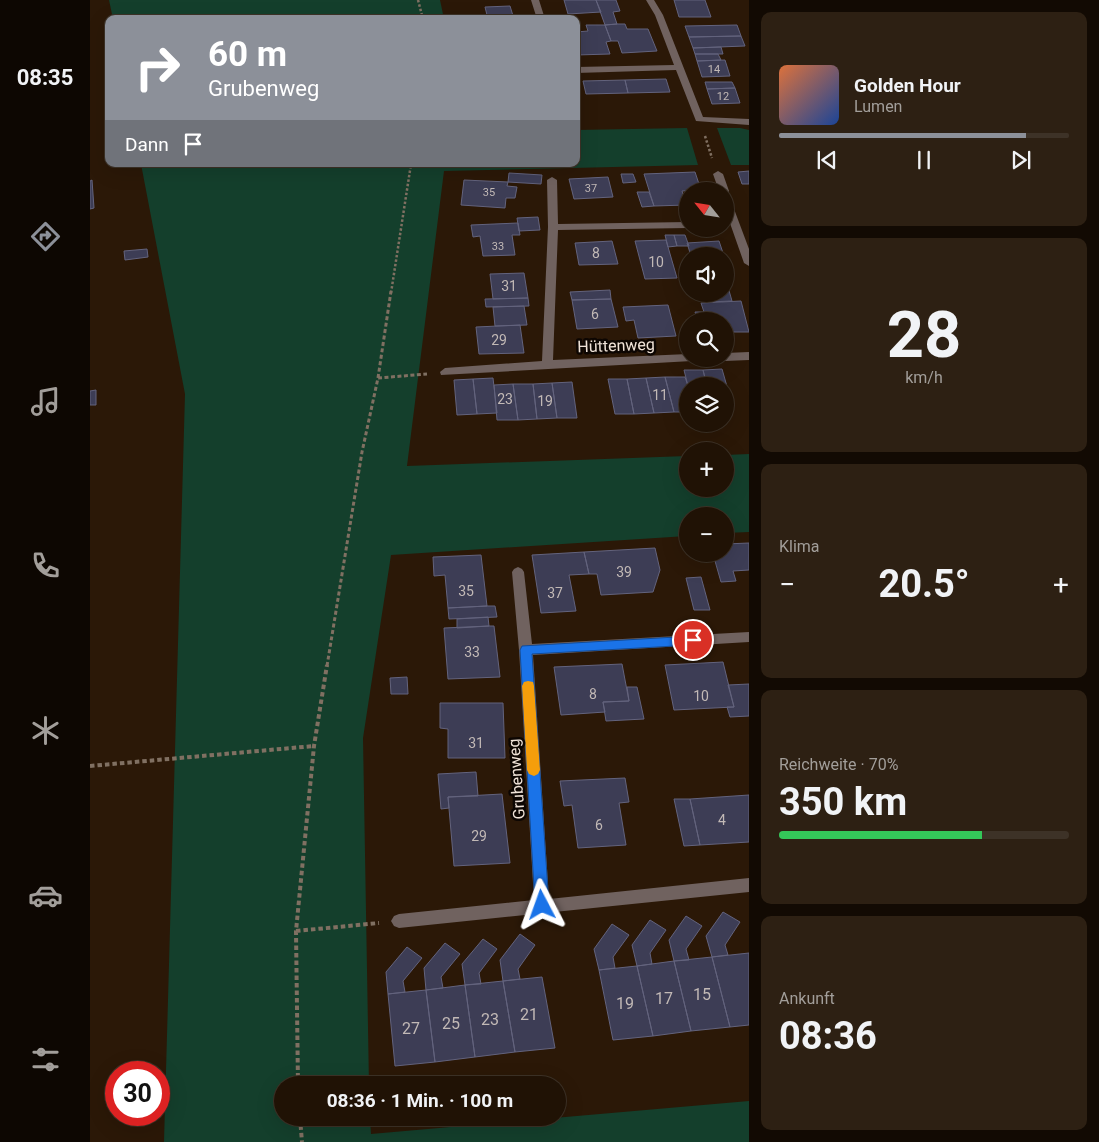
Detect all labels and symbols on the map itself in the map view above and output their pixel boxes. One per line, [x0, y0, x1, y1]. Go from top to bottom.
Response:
house number: 14 [708, 63, 720, 76]
house number: 12 [717, 90, 729, 103]
house number: 37 [585, 182, 597, 195]
north arrow [679, 182, 734, 238]
house number: 35 [483, 186, 495, 199]
house number: 33 [492, 240, 504, 253]
house number: 8 [592, 245, 600, 261]
house number: 10 [648, 254, 664, 270]
house number: 31 [501, 278, 517, 294]
house number: 6 [591, 306, 599, 322]
house number: 29 [491, 332, 507, 348]
street label: Hüttenweg [577, 335, 655, 356]
house number: 11 [652, 387, 668, 403]
house number: 23 [497, 391, 513, 407]
house number: 19 [537, 393, 553, 409]
house number: 39 [616, 564, 632, 580]
house number: 35 [458, 583, 474, 599]
house number: 37 [547, 585, 563, 601]
pin [672, 619, 714, 661]
house number: 33 [464, 644, 480, 660]
house number: 8 [589, 686, 597, 702]
house number: 10 [693, 688, 709, 704]
house number: 31 [468, 735, 484, 751]
street label: Grubenweg [504, 738, 529, 820]
house number: 4 [718, 812, 726, 828]
house number: 6 [595, 817, 603, 833]
house number: 29 [471, 828, 487, 844]
position arrow [515, 878, 567, 930]
house number: 15 [693, 985, 711, 1004]
house number: 17 [655, 989, 673, 1008]
house number: 19 [616, 994, 634, 1013]
house number: 21 [520, 1005, 538, 1024]
house number: 23 [481, 1010, 499, 1029]
house number: 25 [442, 1014, 460, 1033]
house number: 27 [402, 1019, 420, 1038]
speed limit sign: 30 [105, 1061, 170, 1126]

